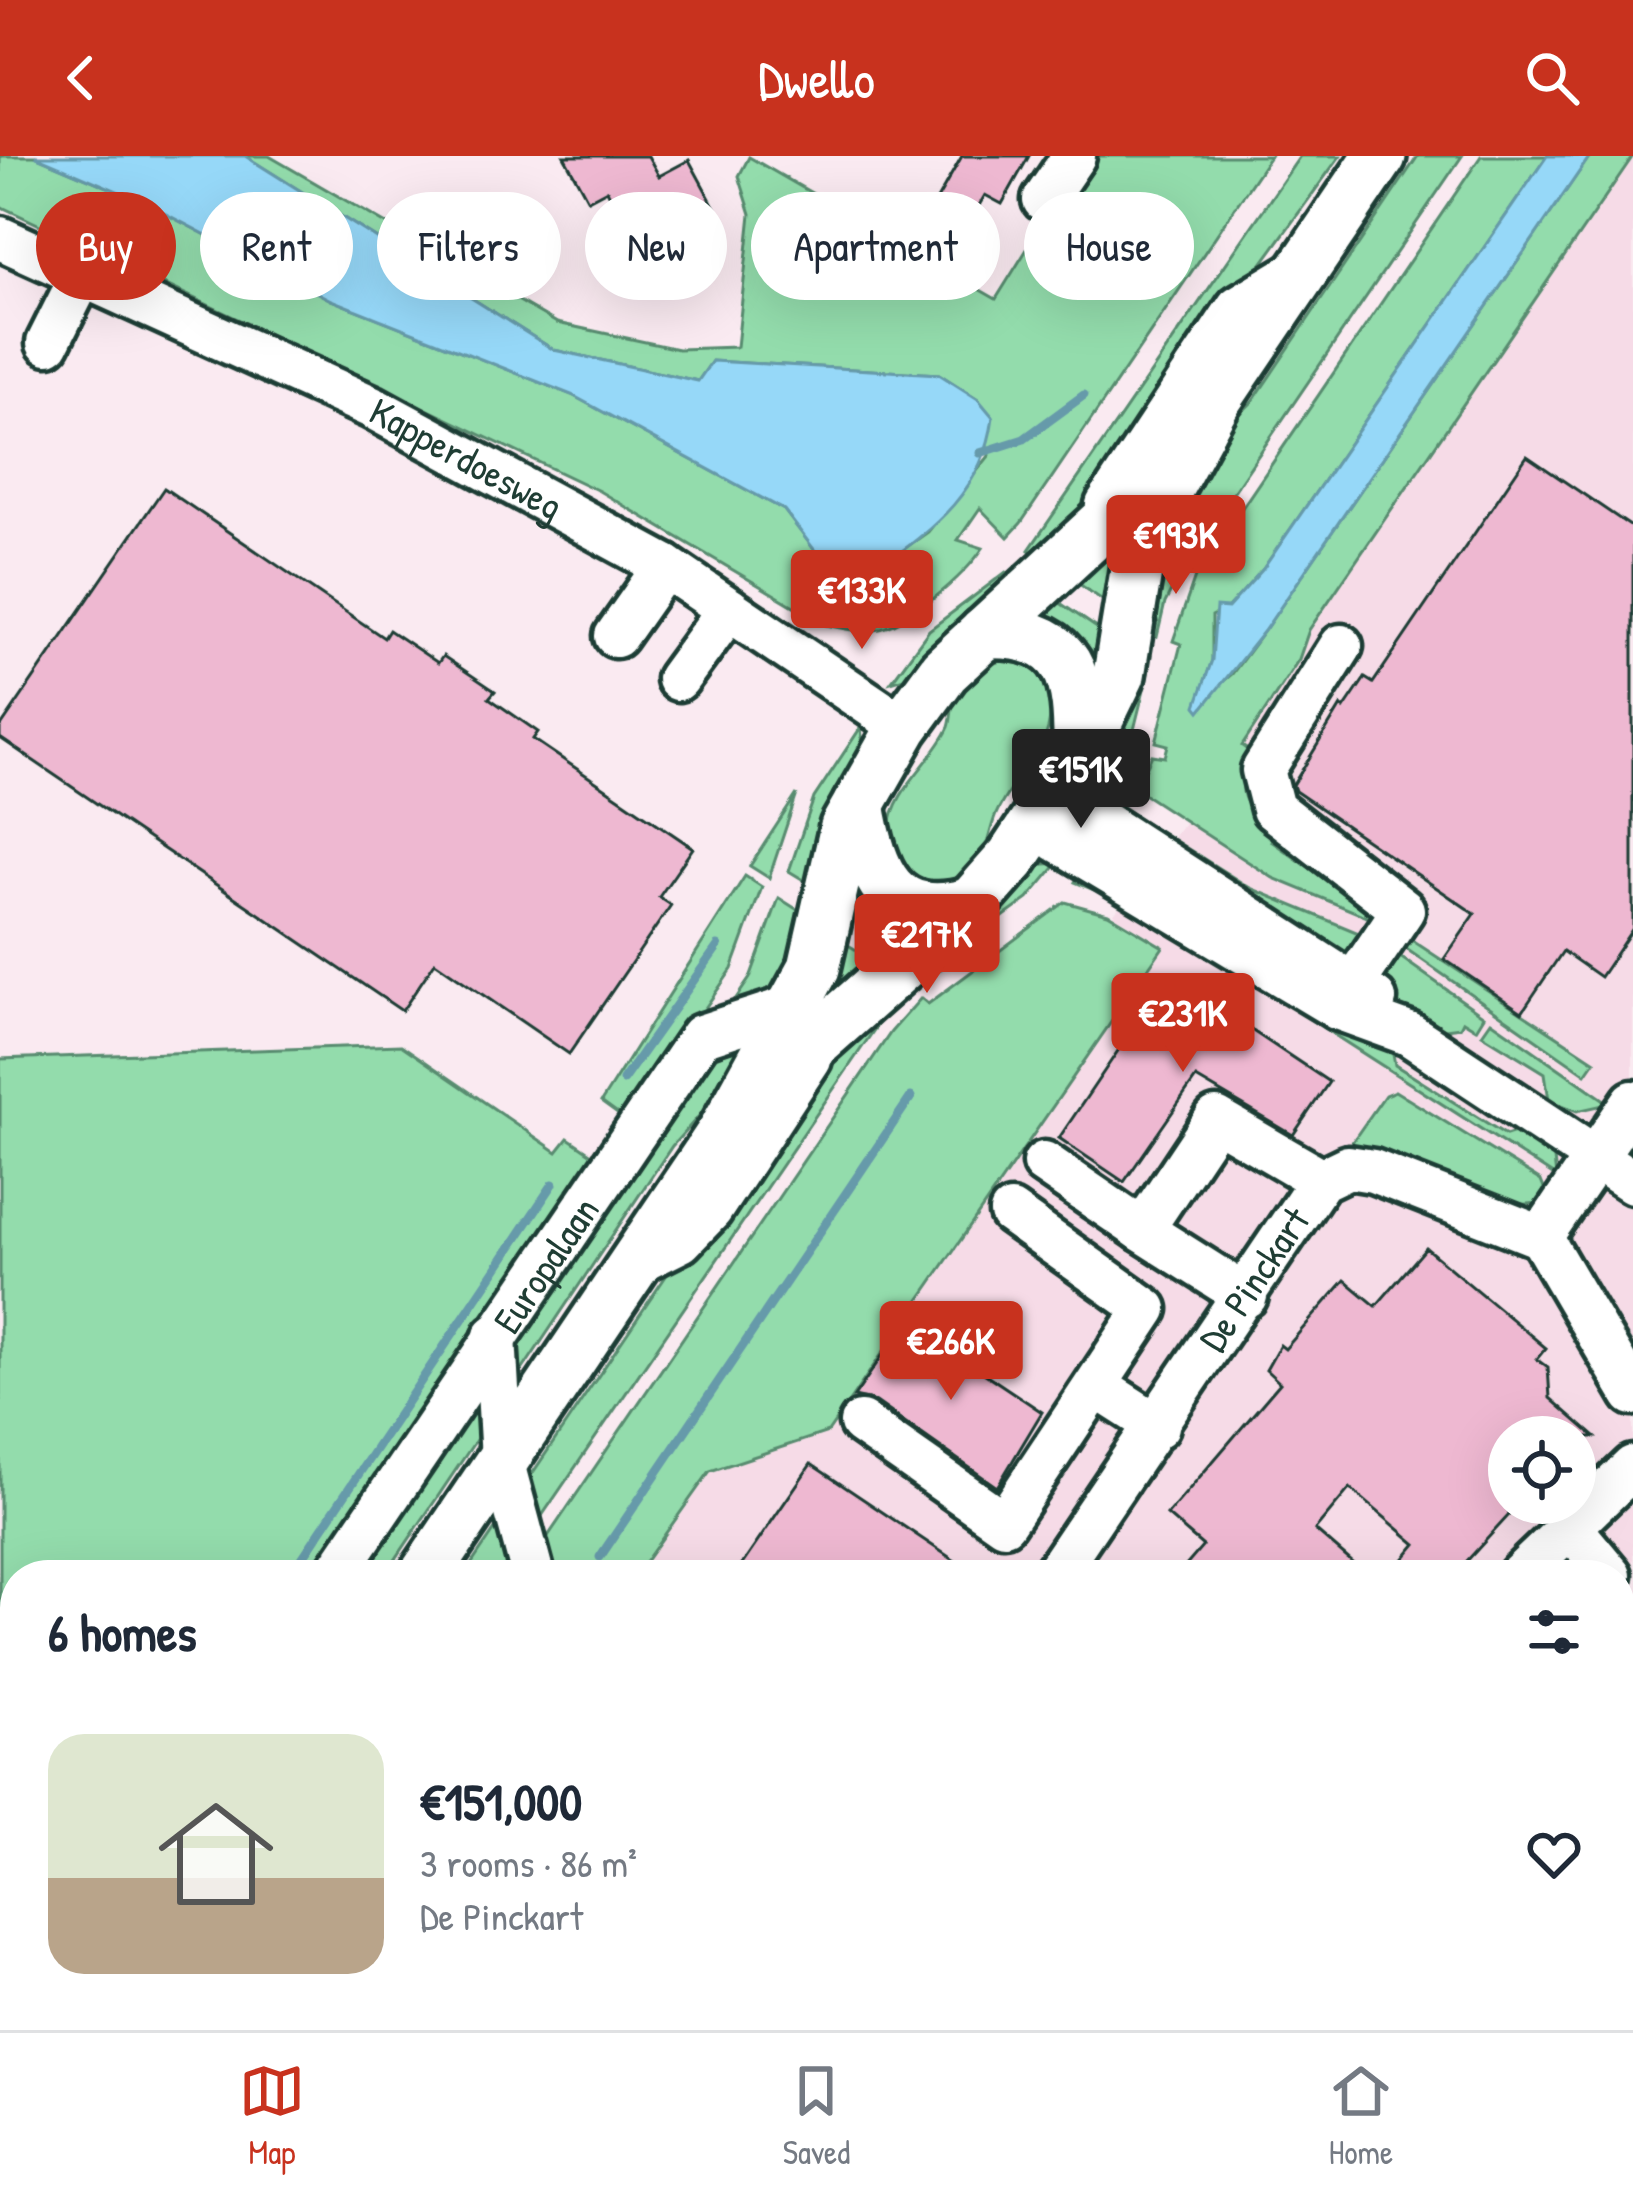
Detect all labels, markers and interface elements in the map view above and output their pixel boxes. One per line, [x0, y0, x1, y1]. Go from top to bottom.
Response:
text: Dwello [758, 42, 875, 115]
icon: back [48, 45, 114, 111]
icon: search [1519, 45, 1585, 111]
chip: Buy [36, 192, 176, 300]
chip: Rent [200, 192, 353, 300]
chip: Filters [377, 192, 561, 300]
chip: New [585, 192, 727, 300]
chip: Apartment [751, 192, 1000, 300]
chip: House [1024, 192, 1194, 300]
street label: Kapperdoesweg [361, 384, 572, 532]
pin: €193K [1092, 495, 1260, 597]
text: €193K [1133, 507, 1219, 560]
pin: €133K [778, 550, 946, 652]
text: €133K [818, 562, 906, 615]
pin: €151K [997, 729, 1165, 831]
text: €151K [1039, 741, 1123, 794]
pin: €217K [843, 894, 1011, 996]
text: €217K [882, 906, 972, 959]
pin: €231K [1099, 973, 1267, 1075]
text: €231K [1138, 985, 1228, 1038]
street label: Europalaan [480, 1186, 610, 1343]
street label: De Pinckart [1186, 1196, 1322, 1361]
pin: €266K [867, 1301, 1035, 1403]
text: €266K [907, 1313, 995, 1366]
map controls [1488, 1416, 1596, 1524]
button: locate [1488, 1416, 1596, 1524]
text: 6 homes [48, 1598, 197, 1667]
icon: filters [1521, 1599, 1587, 1665]
text: €151,000 [420, 1767, 582, 1836]
icon: home [144, 1782, 288, 1926]
icon: heart [1521, 1821, 1587, 1887]
text: 3 rooms · 86 m² [420, 1836, 637, 1889]
text: De Pinckart [420, 1889, 583, 1942]
tab: Map [239, 2058, 305, 2174]
tab: Saved [783, 2058, 850, 2174]
tab: Home [1328, 2058, 1394, 2174]

